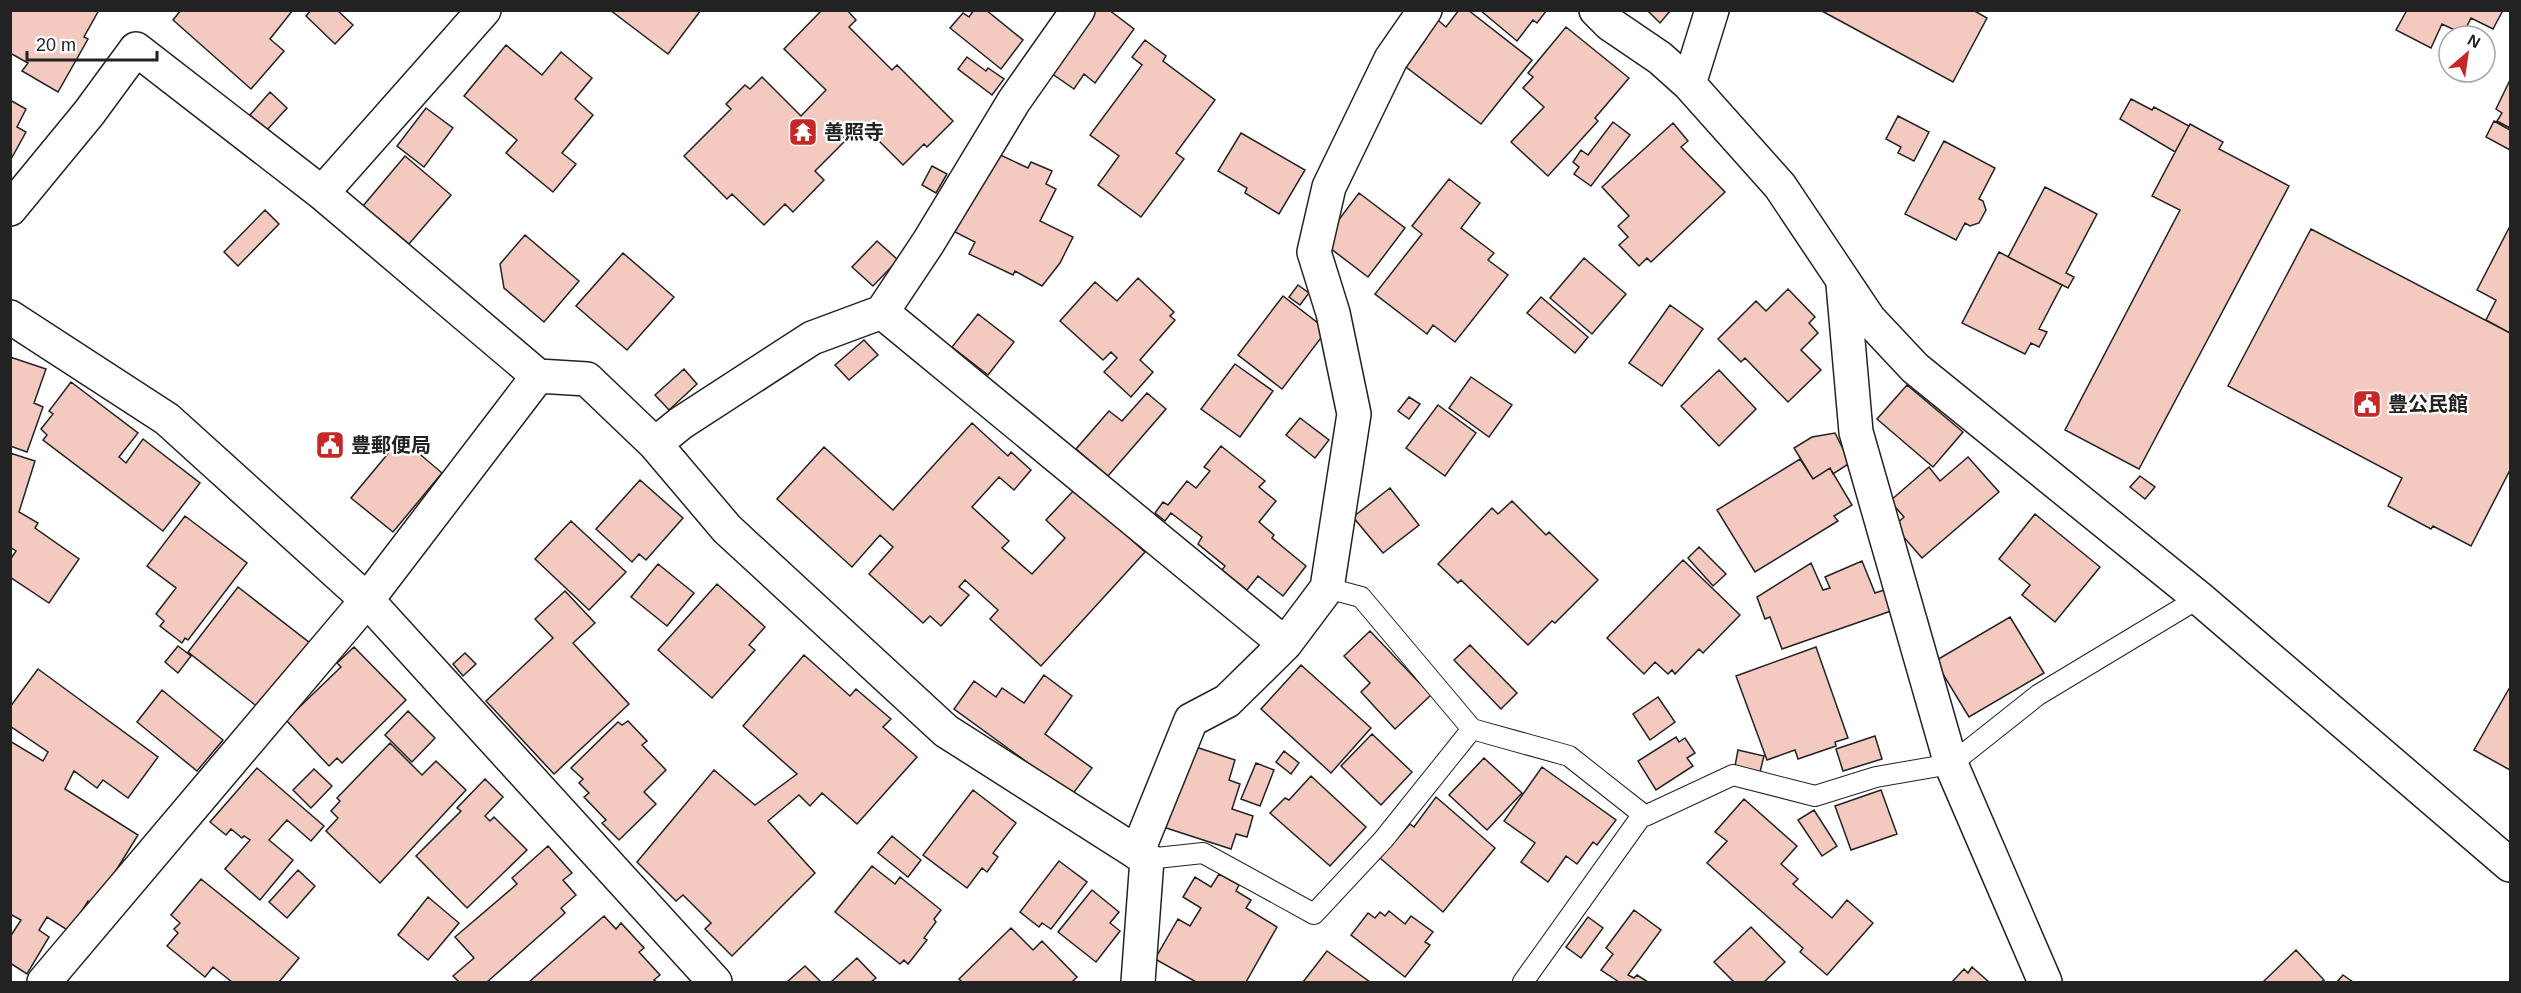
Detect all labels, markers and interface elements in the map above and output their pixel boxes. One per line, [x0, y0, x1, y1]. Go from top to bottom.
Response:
scale bar [27, 24, 158, 62]
north arrow [2437, 24, 2497, 84]
text: N [2465, 31, 2483, 52]
text: 20 m [36, 35, 76, 55]
temple icon: 善照寺 [787, 116, 819, 148]
place label: 善照寺 [824, 121, 884, 143]
public building icon: 豊公民館 [2351, 388, 2383, 420]
place label: 豊公民館 [2388, 393, 2468, 415]
public building icon: 豊郵便局 [314, 429, 346, 461]
place label: 豊郵便局 [351, 434, 431, 456]

